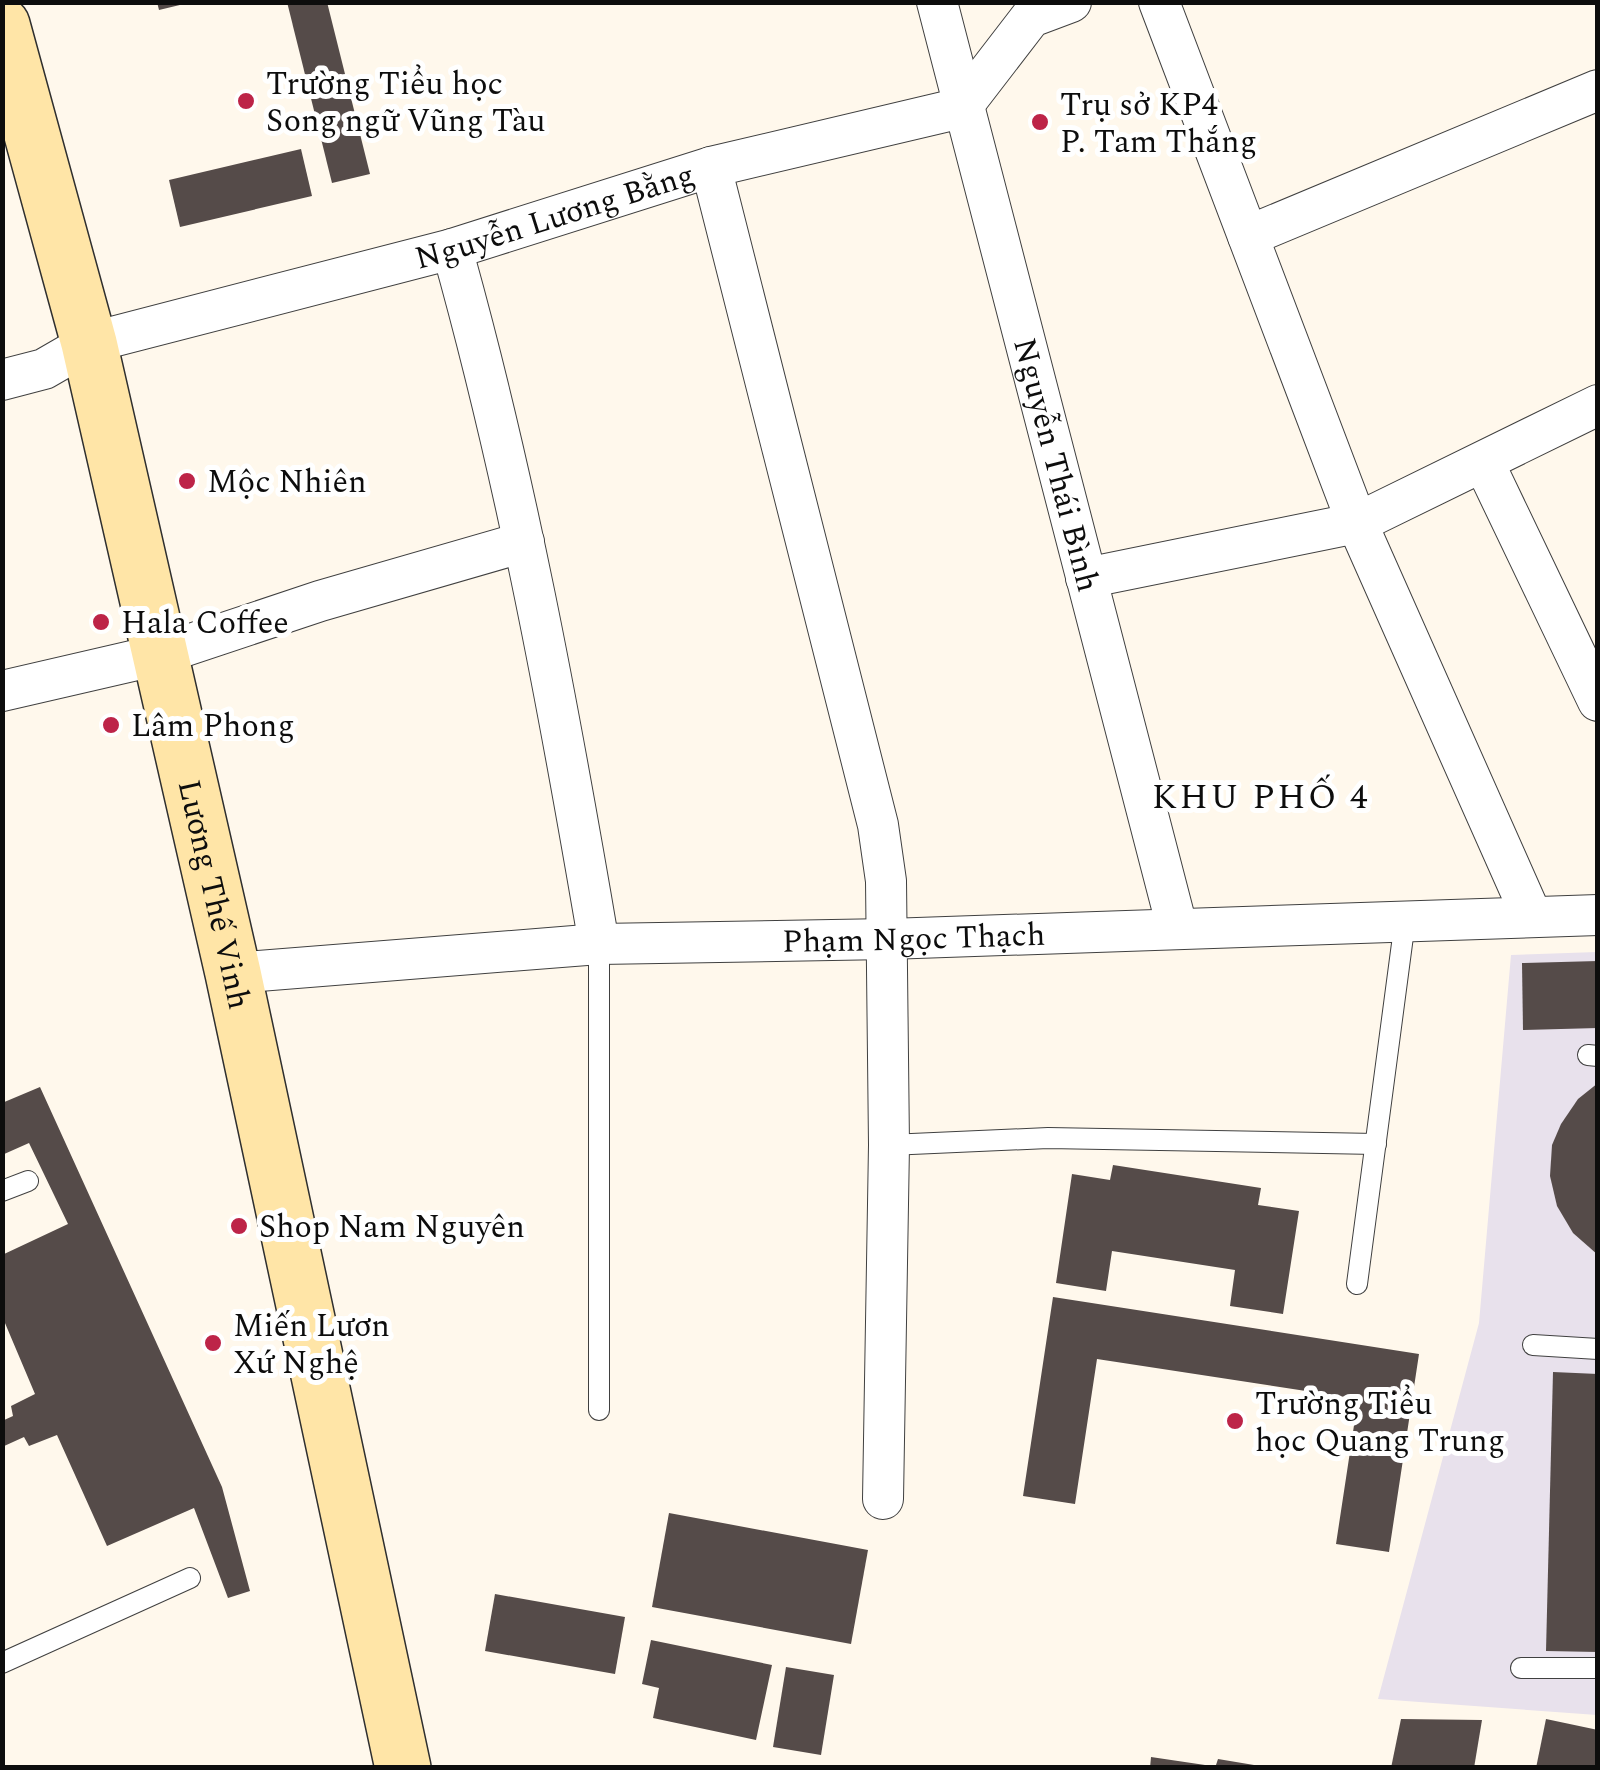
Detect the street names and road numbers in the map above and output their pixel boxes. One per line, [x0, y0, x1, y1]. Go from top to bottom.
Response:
street label: Nguyễn Lương Bằng [410, 151, 701, 284]
street label: Nguyễn Thái Bình [999, 333, 1112, 597]
street label: Lương Thế Vinh [164, 775, 263, 1014]
street label: Phạm Ngọc Thạch [782, 911, 1046, 967]

